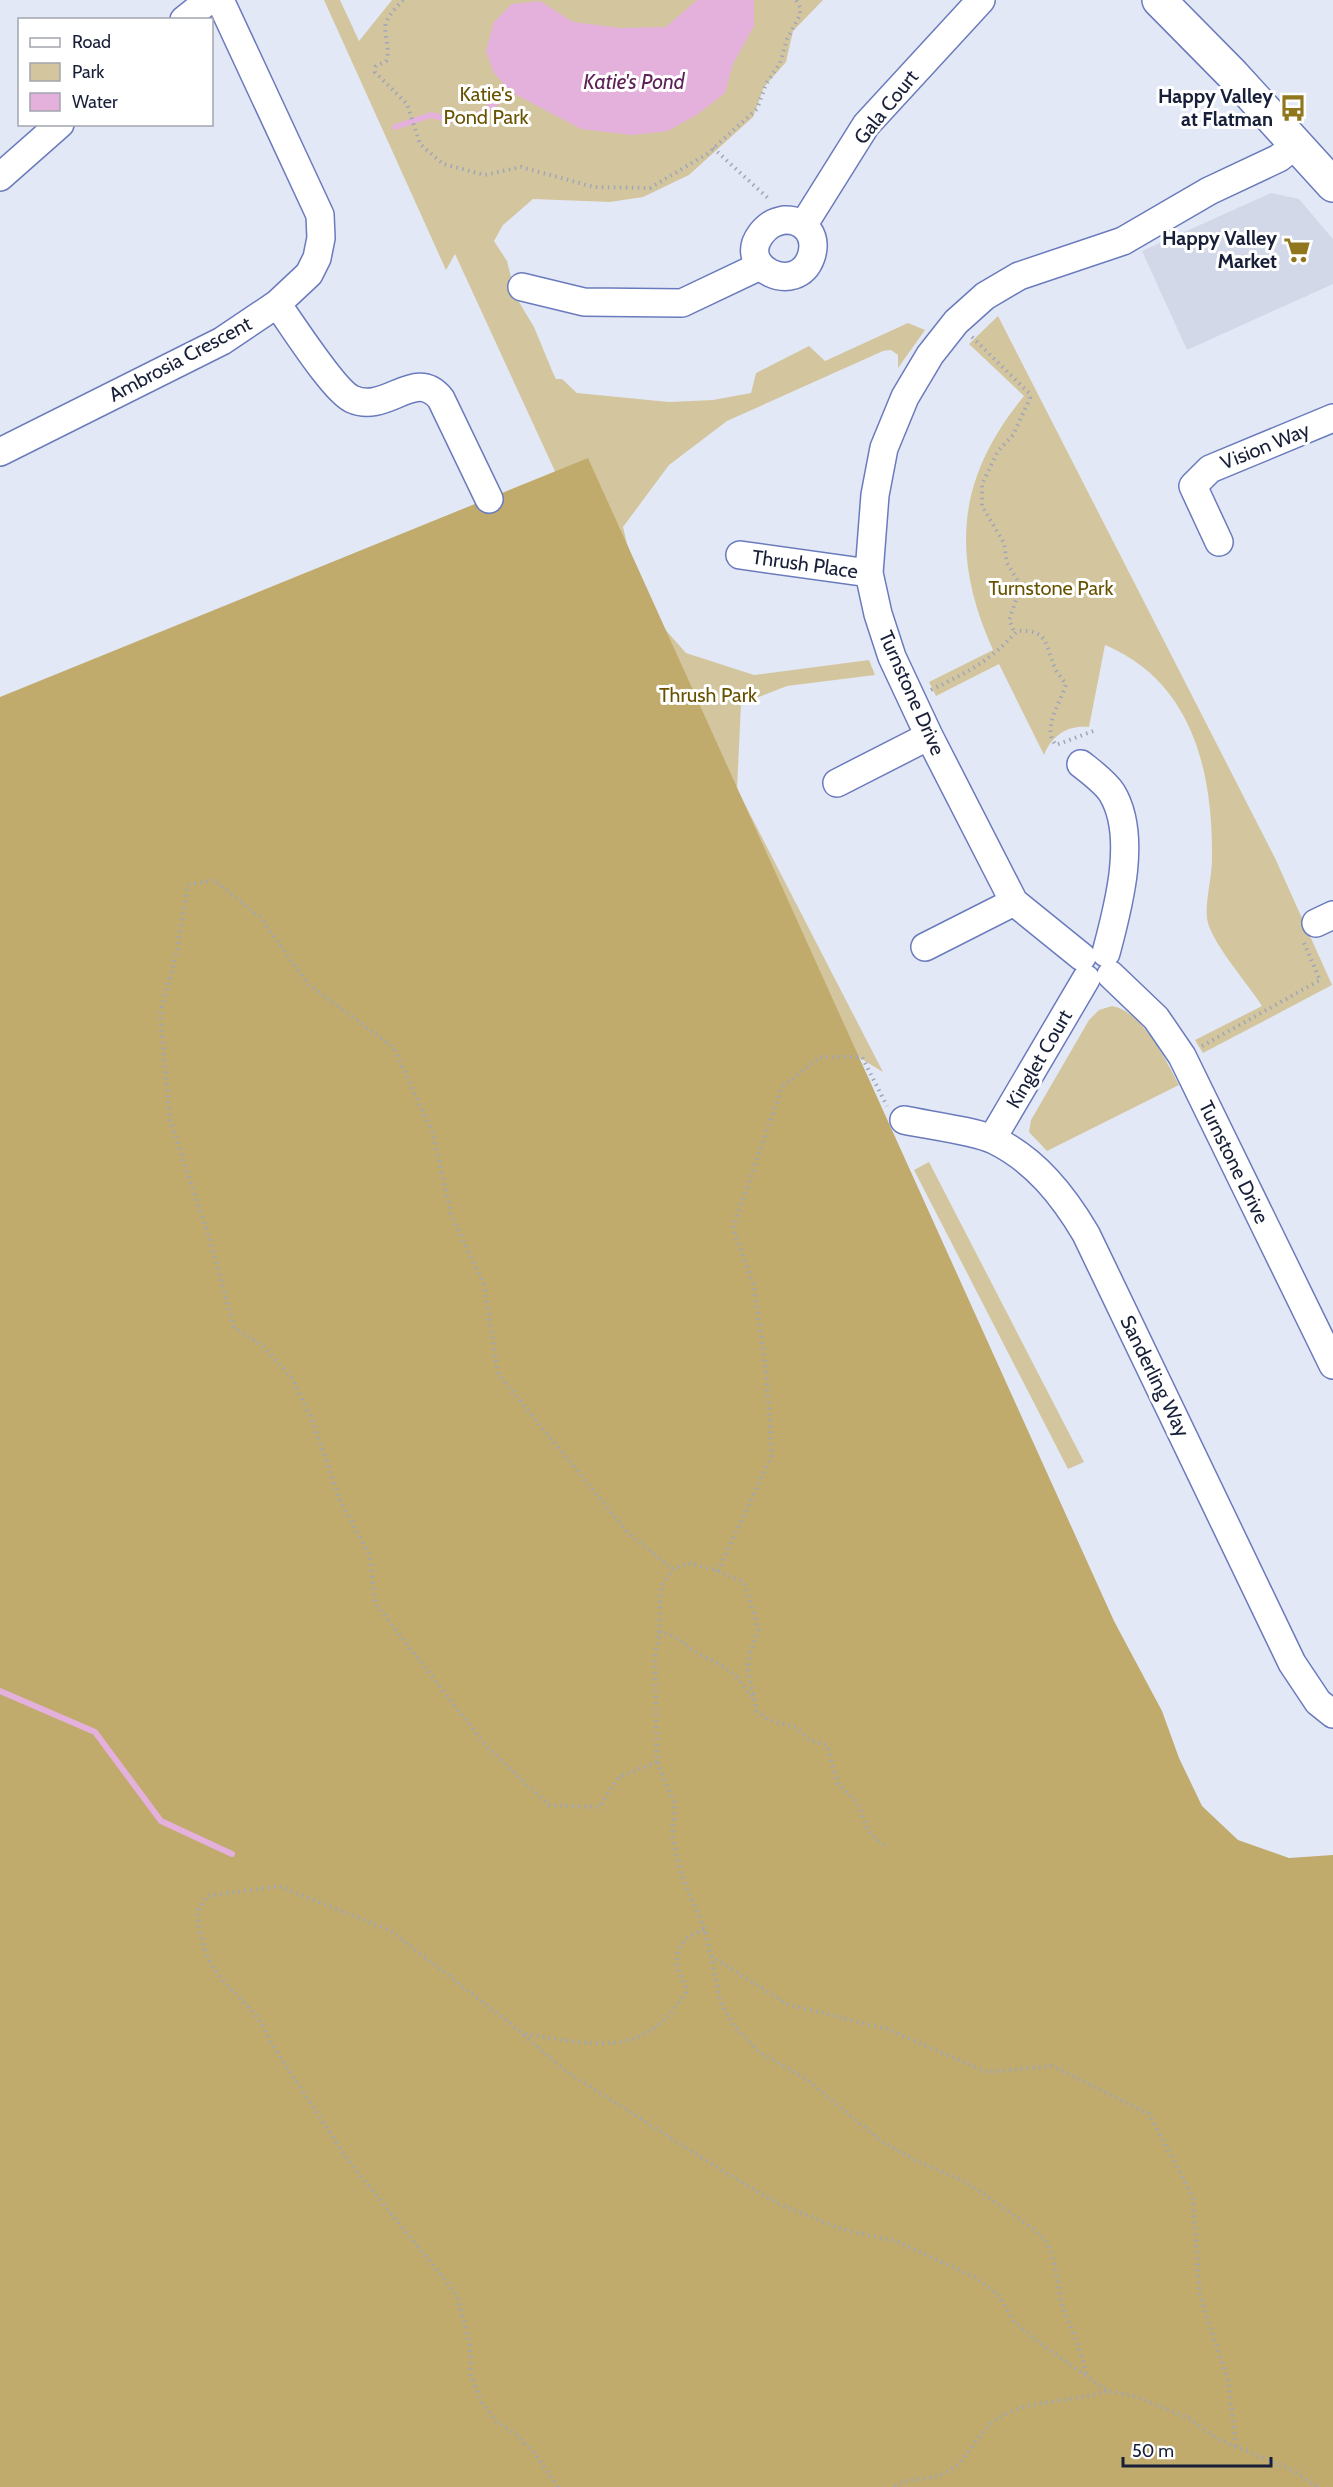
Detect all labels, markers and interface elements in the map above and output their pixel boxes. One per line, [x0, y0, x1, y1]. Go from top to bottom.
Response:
legend [18, 18, 213, 126]
text: Road [72, 31, 111, 53]
text: Park [72, 61, 105, 83]
street label: Gala Court [849, 65, 923, 149]
water label: Katie's Pond [583, 69, 686, 94]
park label: Katie's Pond Park [444, 82, 529, 129]
place label: Happy Valley at Flatman [1158, 84, 1273, 131]
text: Water [72, 91, 118, 113]
bus stop icon: Happy Valley at Flatman [1278, 93, 1308, 123]
place label: Happy Valley Market [1162, 226, 1277, 273]
supermarket icon: Happy Valley Market [1282, 235, 1312, 265]
street label: Ambrosia Crescent [104, 311, 256, 407]
street label: Vision Way [1217, 417, 1313, 475]
street label: Thrush Place [751, 545, 859, 583]
park label: Turnstone Park [989, 576, 1113, 600]
street label: Turnstone Drive [874, 627, 950, 759]
park label: Thrush Park [659, 683, 757, 707]
street label: Kinglet Court [1001, 1005, 1077, 1113]
street label: Turnstone Drive [1194, 1097, 1274, 1227]
street label: Sanderling Way [1115, 1311, 1195, 1441]
scale bar [1123, 2430, 1272, 2468]
text: 50 m [1132, 2440, 1174, 2462]

